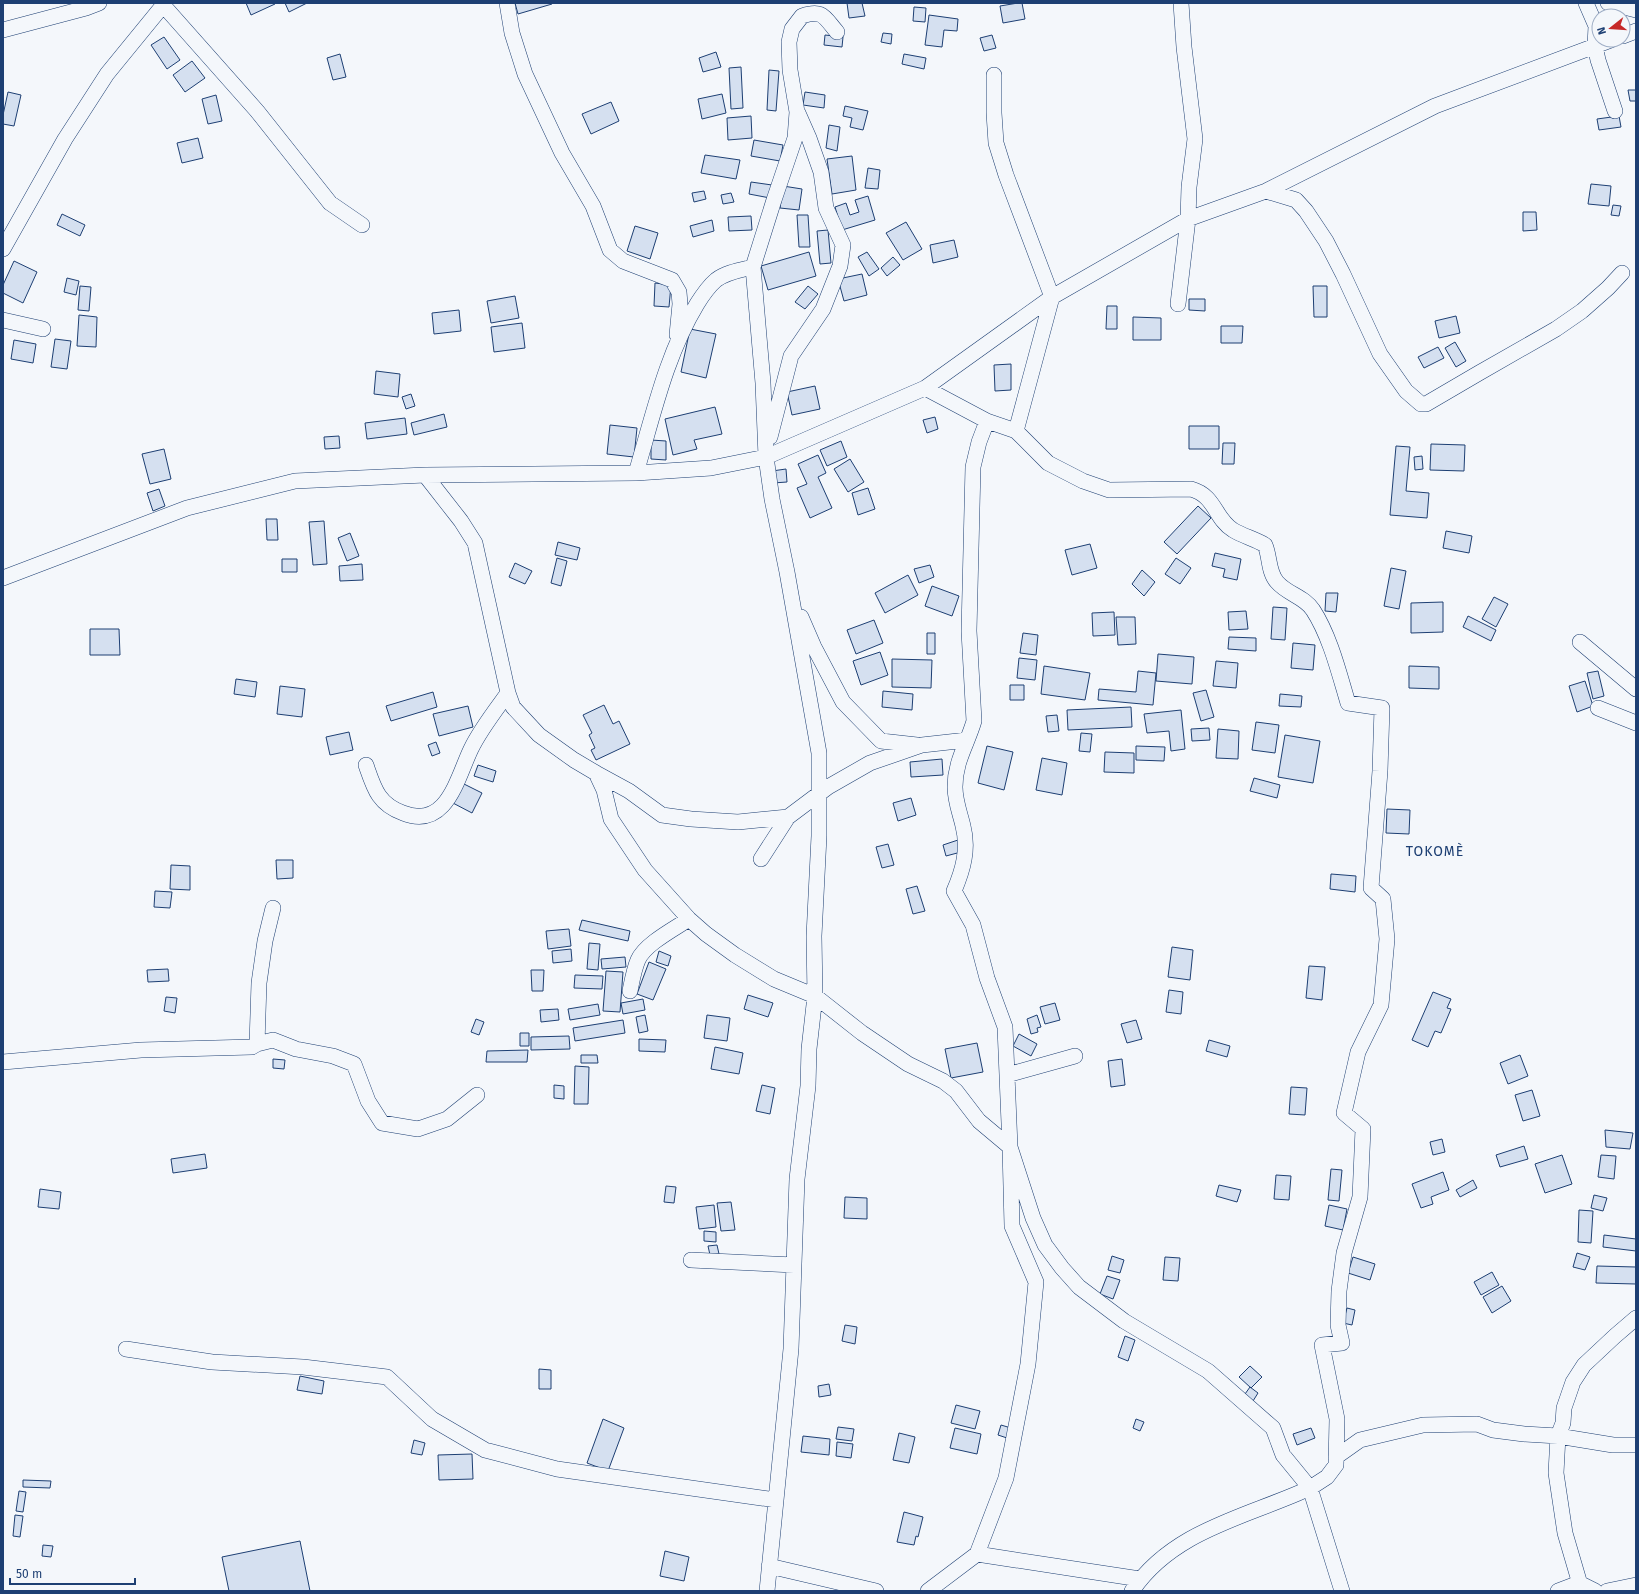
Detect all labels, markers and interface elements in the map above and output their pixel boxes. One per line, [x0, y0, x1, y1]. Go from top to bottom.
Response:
north arrow [1591, 8, 1631, 48]
text: N [1595, 25, 1609, 36]
district label: TOKOMÈ [1406, 842, 1464, 860]
scale bar [10, 1560, 135, 1586]
text: 50 m [16, 1567, 42, 1581]

